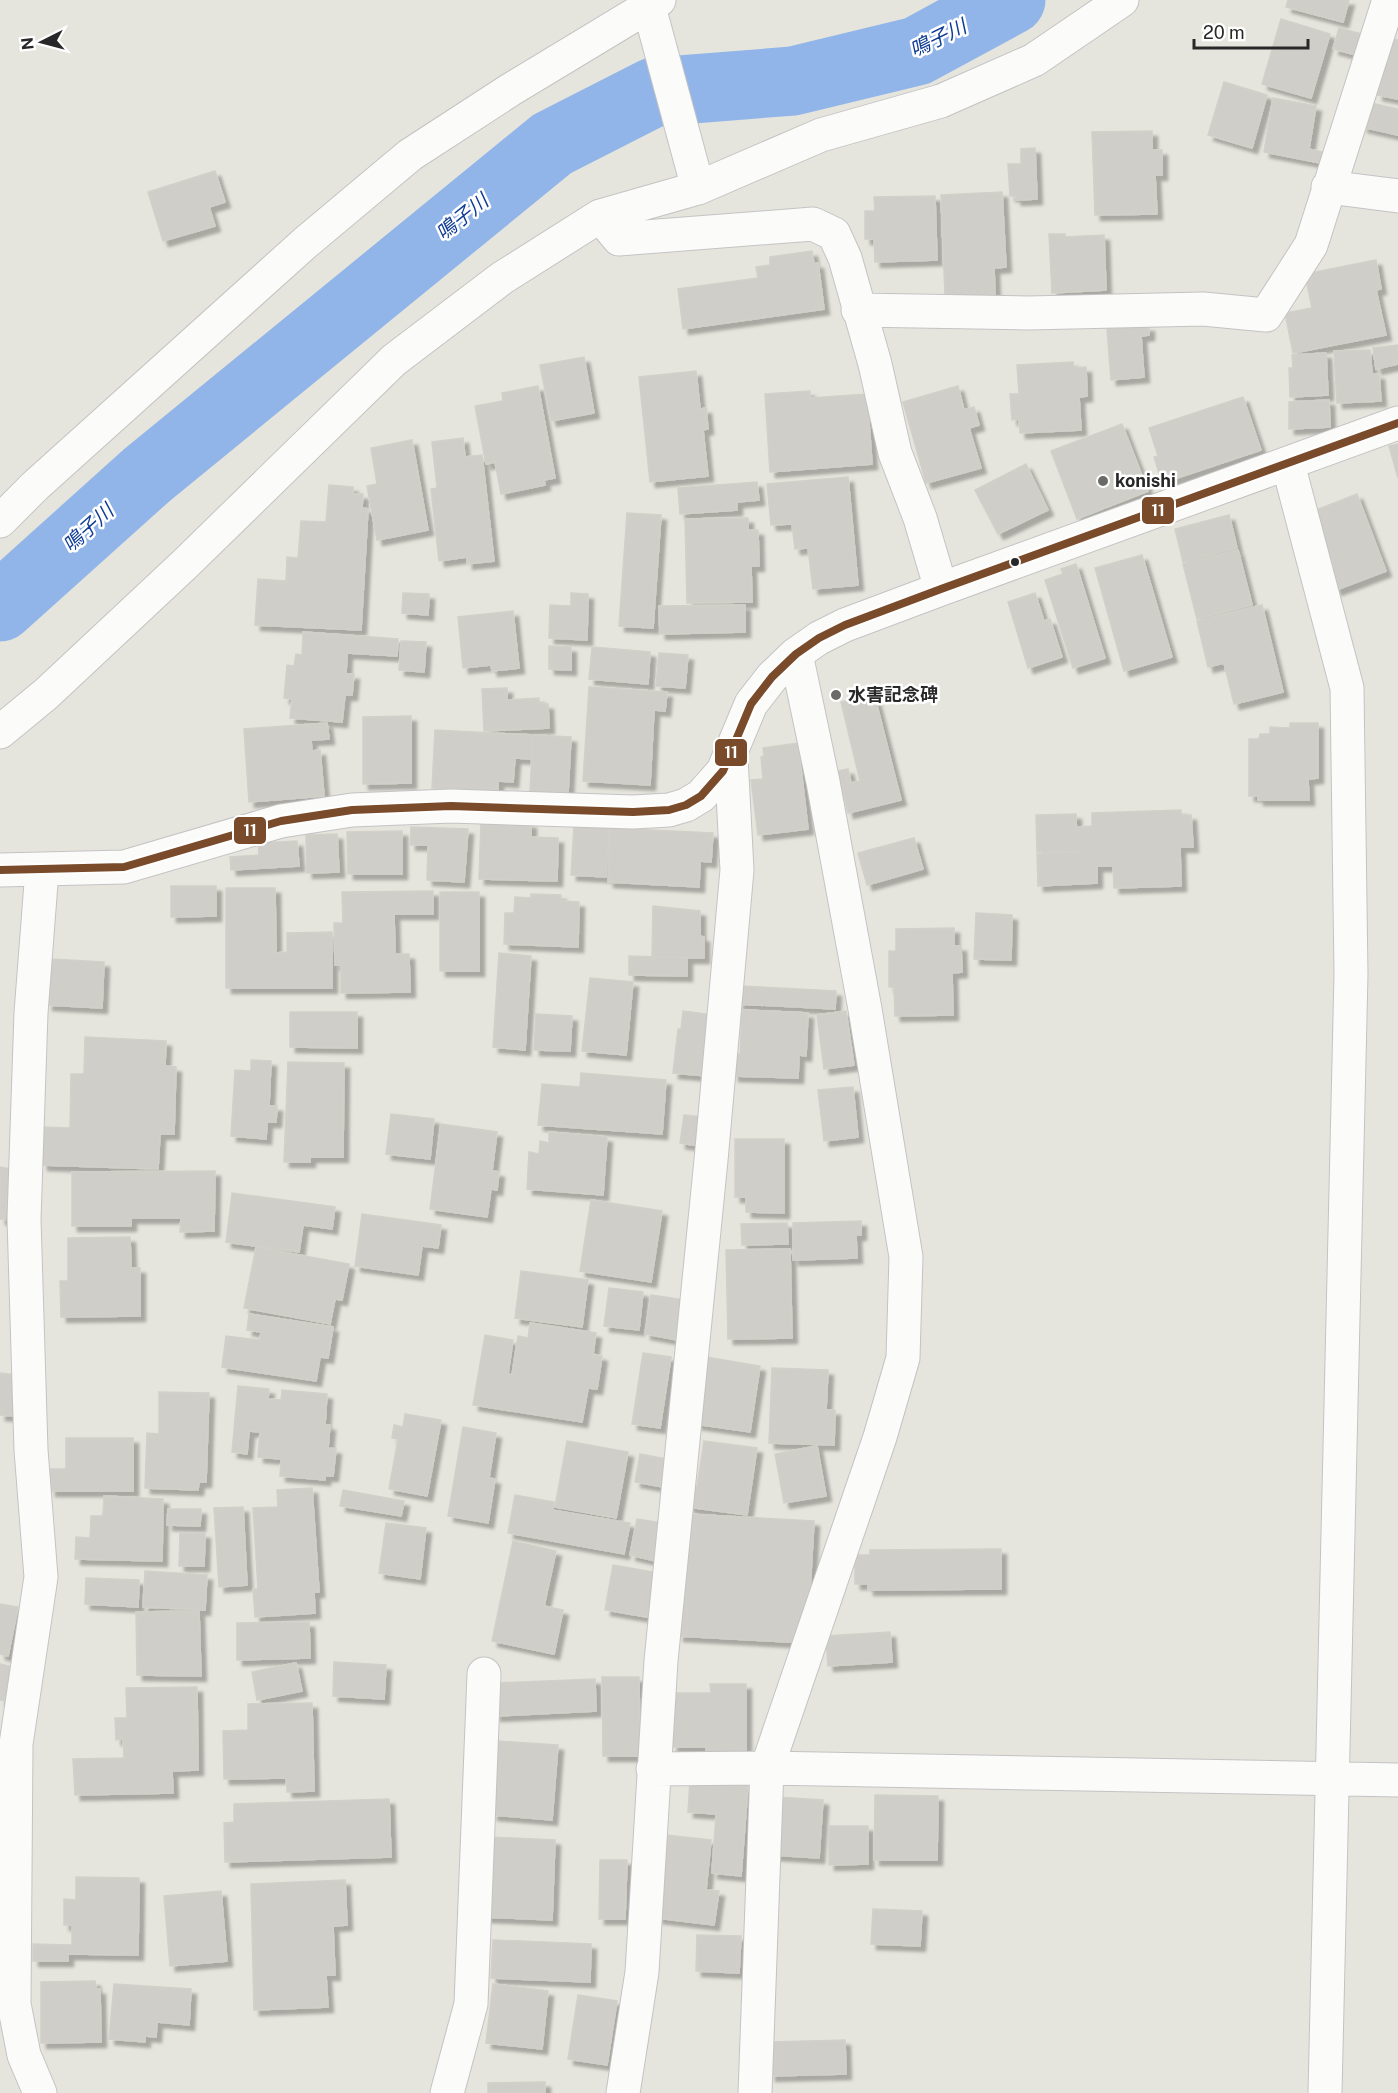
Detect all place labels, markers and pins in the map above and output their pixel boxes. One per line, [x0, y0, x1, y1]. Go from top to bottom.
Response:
place label: konishi [1115, 470, 1176, 491]
marker: konishi [1096, 474, 1110, 488]
unlabelled marker [1009, 556, 1021, 568]
place label: 水害記念碑 [848, 684, 938, 705]
marker: 水害記念碑 [829, 688, 843, 702]

